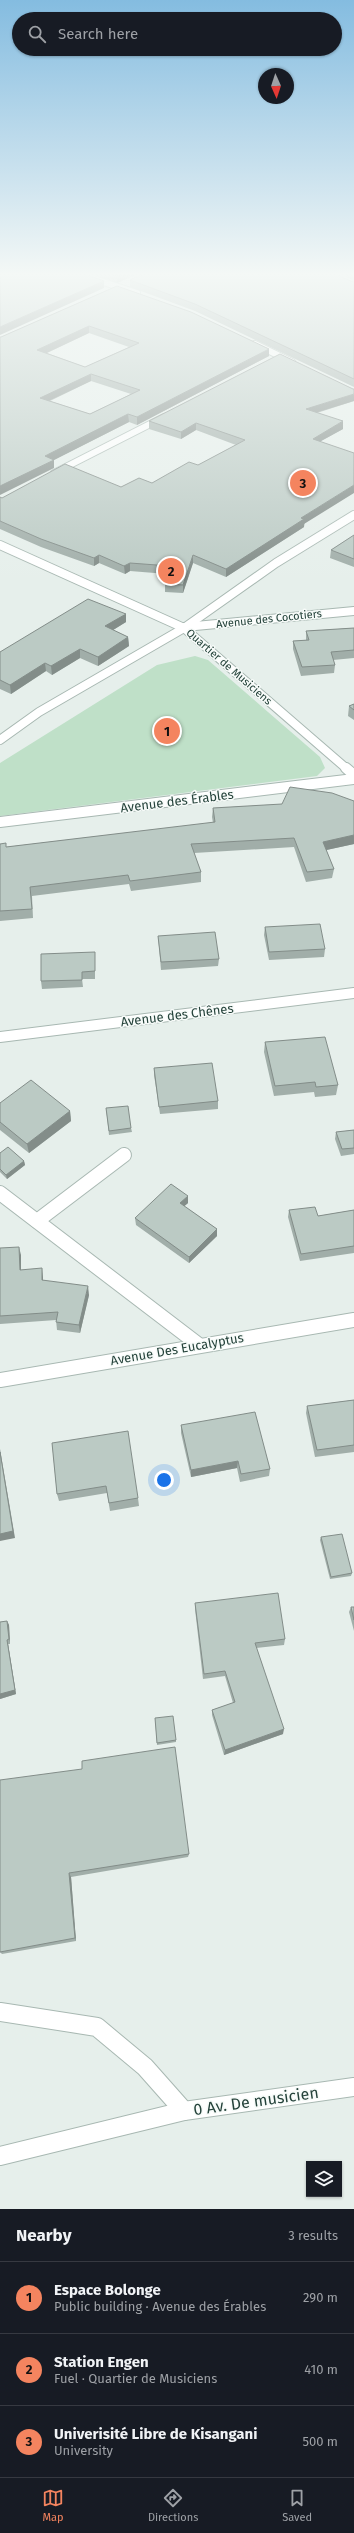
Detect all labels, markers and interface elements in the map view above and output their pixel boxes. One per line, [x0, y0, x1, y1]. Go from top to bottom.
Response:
search box [12, 12, 342, 56]
icon: search [26, 23, 48, 45]
text: Search here [58, 25, 138, 43]
north arrow [258, 68, 294, 104]
pin: 3 [290, 468, 316, 498]
pin: 2 [158, 556, 184, 586]
street label: Avenue des Cocotiers [216, 607, 322, 631]
street label: Quartier de Musiciens [184, 626, 274, 708]
pin: 1 [154, 716, 180, 746]
street label: Avenue des Érables [119, 787, 235, 815]
street label: Avenue des Chênes [120, 1001, 234, 1029]
street label: Avenue Des Eucalyptus [109, 1330, 245, 1368]
your location [154, 1470, 174, 1490]
street label: 0 Av. De musicien [192, 2083, 320, 2119]
map controls [306, 2161, 342, 2197]
button: layers [306, 2161, 342, 2197]
text: Nearby [16, 2225, 71, 2246]
text: 3 results [288, 2228, 338, 2243]
text: Espace Bolonge [54, 2281, 161, 2299]
text: 1 [26, 2290, 32, 2305]
text: 290 m [303, 2290, 338, 2305]
text: Public building · Avenue des Érables [54, 2299, 266, 2314]
text: Station Engen [54, 2353, 149, 2371]
text: 2 [26, 2362, 32, 2377]
text: 410 m [304, 2362, 338, 2377]
text: Fuel · Quartier de Musiciens [54, 2371, 217, 2386]
text: Univerisité Libre de Kisangani [54, 2425, 257, 2443]
text: 3 [26, 2434, 32, 2449]
text: 500 m [302, 2434, 338, 2449]
text: University [54, 2443, 113, 2458]
tab: Map [42, 2487, 64, 2524]
tab: Directions [148, 2487, 198, 2524]
tab: Saved [282, 2487, 312, 2524]

